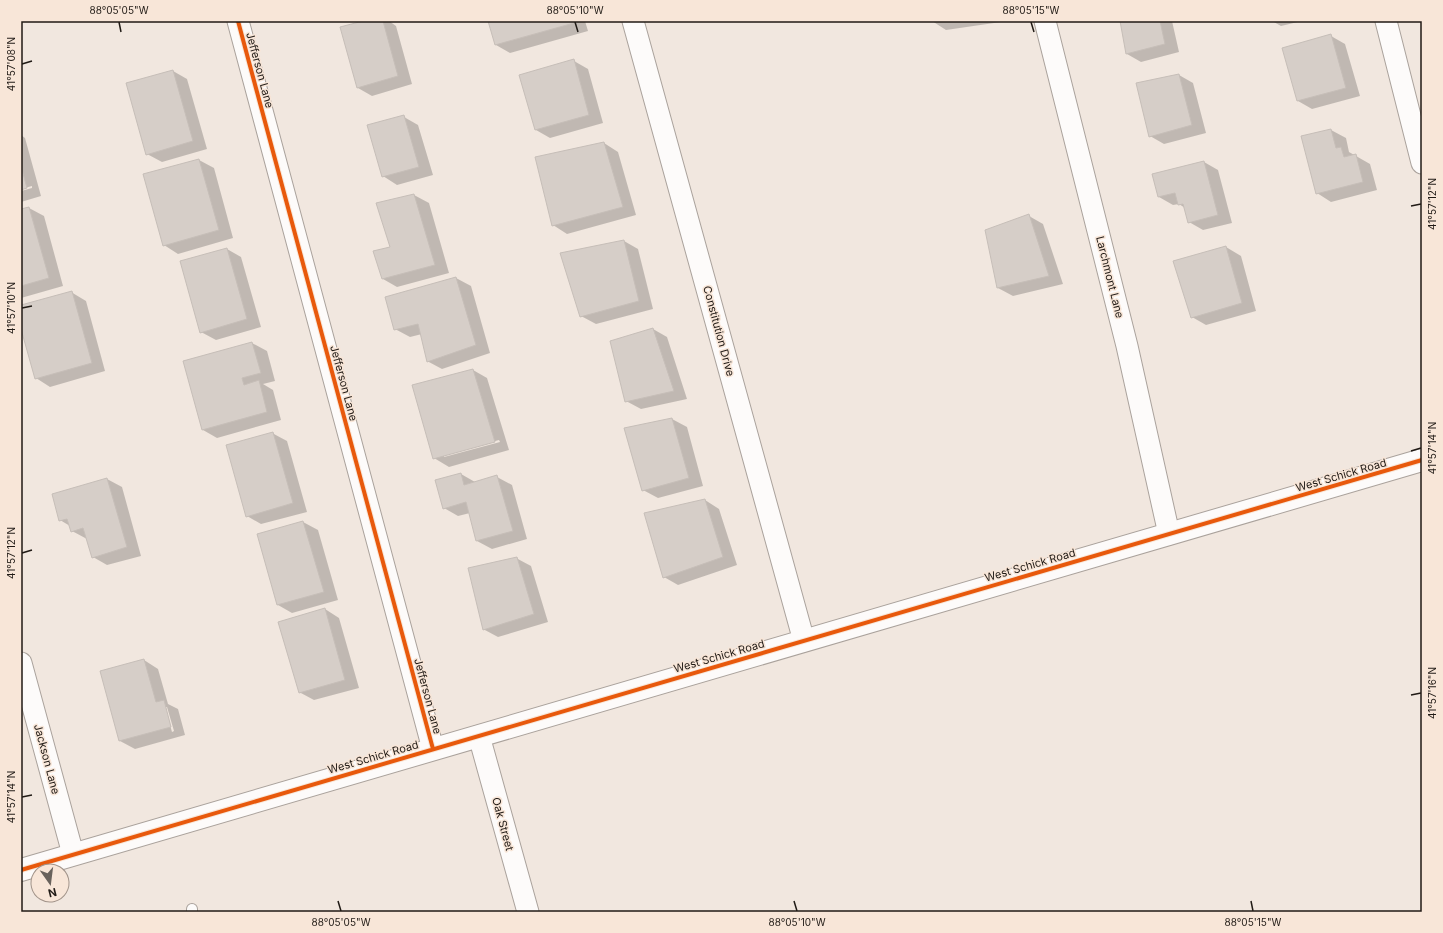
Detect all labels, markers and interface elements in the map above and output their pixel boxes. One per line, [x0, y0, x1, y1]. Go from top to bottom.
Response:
text: 88°05'05"W [89, 4, 149, 16]
text: 88°05'10"W [546, 4, 604, 16]
text: 88°05'15"W [1003, 4, 1060, 16]
street label: Jefferson Lane [243, 31, 277, 109]
text: 41°57'08"N [5, 37, 17, 91]
text: 41°57'12"N [1426, 178, 1438, 230]
street label: Larchmont Lane [1093, 235, 1127, 319]
text: 41°57'10"N [5, 282, 17, 334]
street label: Constitution Drive [700, 284, 738, 378]
street label: Jefferson Lane [327, 344, 361, 422]
text: 41°57'14"N [1426, 422, 1438, 474]
street label: West Schick Road [1294, 455, 1388, 495]
text: 41°57'12"N [5, 527, 17, 579]
street label: West Schick Road [983, 545, 1077, 585]
street label: West Schick Road [672, 636, 766, 676]
street label: Jefferson Lane [411, 657, 445, 735]
text: 41°57'16"N [1426, 667, 1438, 719]
street label: Jackson Lane [31, 722, 63, 796]
street label: West Schick Road [326, 737, 420, 777]
text: 41°57'14"N [5, 771, 17, 823]
street label: Oak Street [489, 796, 517, 853]
north arrow [30, 863, 70, 903]
text: N [47, 885, 58, 901]
text: 88°05'05"W [311, 916, 371, 928]
text: 88°05'10"W [768, 916, 826, 928]
text: 88°05'15"W [1225, 916, 1282, 928]

